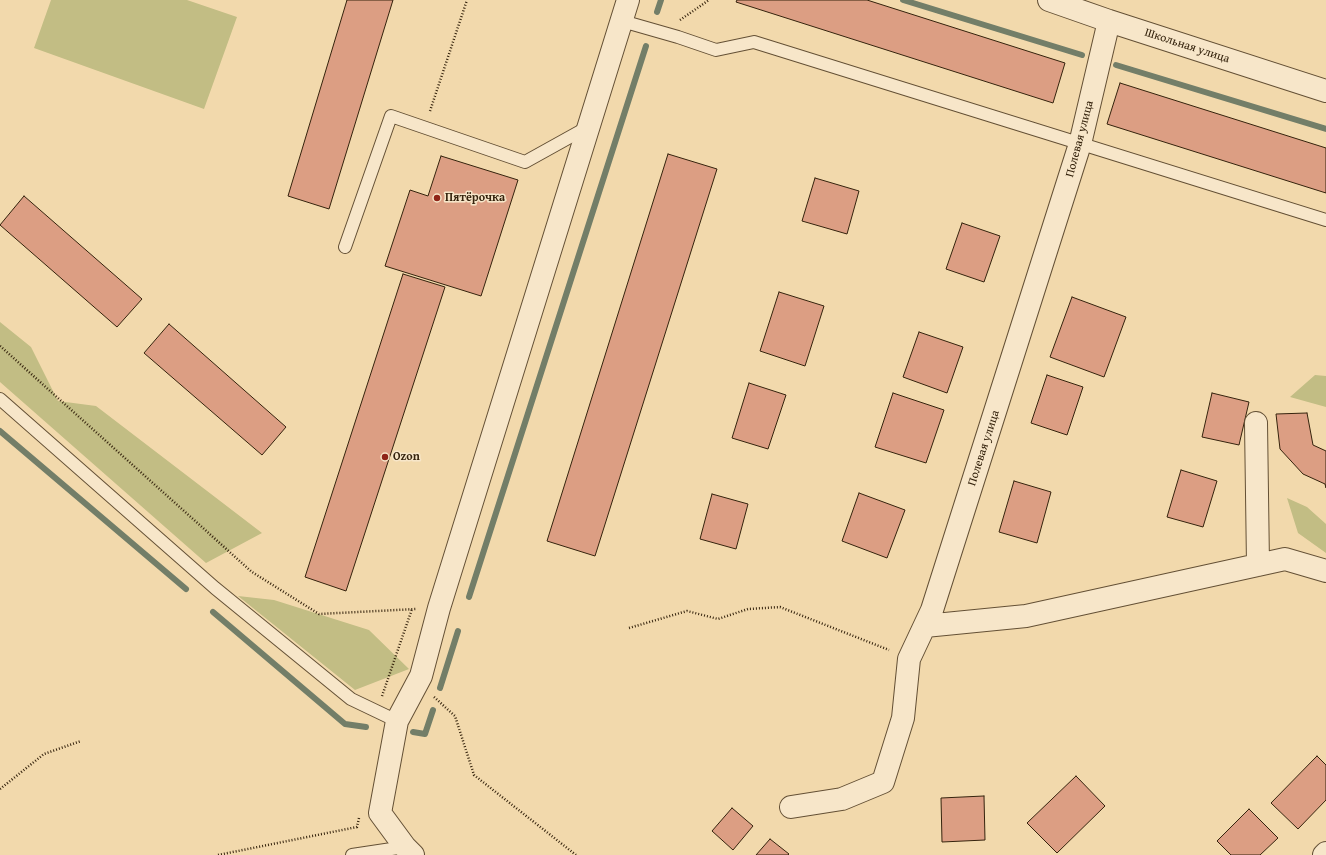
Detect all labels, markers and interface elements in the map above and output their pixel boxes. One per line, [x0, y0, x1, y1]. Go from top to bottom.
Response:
street label: Школьная улица [1143, 25, 1231, 67]
street label: Полевая улица [1063, 99, 1097, 179]
place label: Пятёрочка [445, 191, 505, 205]
marker: Пятёрочка [432, 193, 442, 203]
street label: Полевая улица [965, 408, 1003, 488]
place label: Ozon [393, 450, 420, 464]
marker: Ozon [380, 452, 390, 462]

